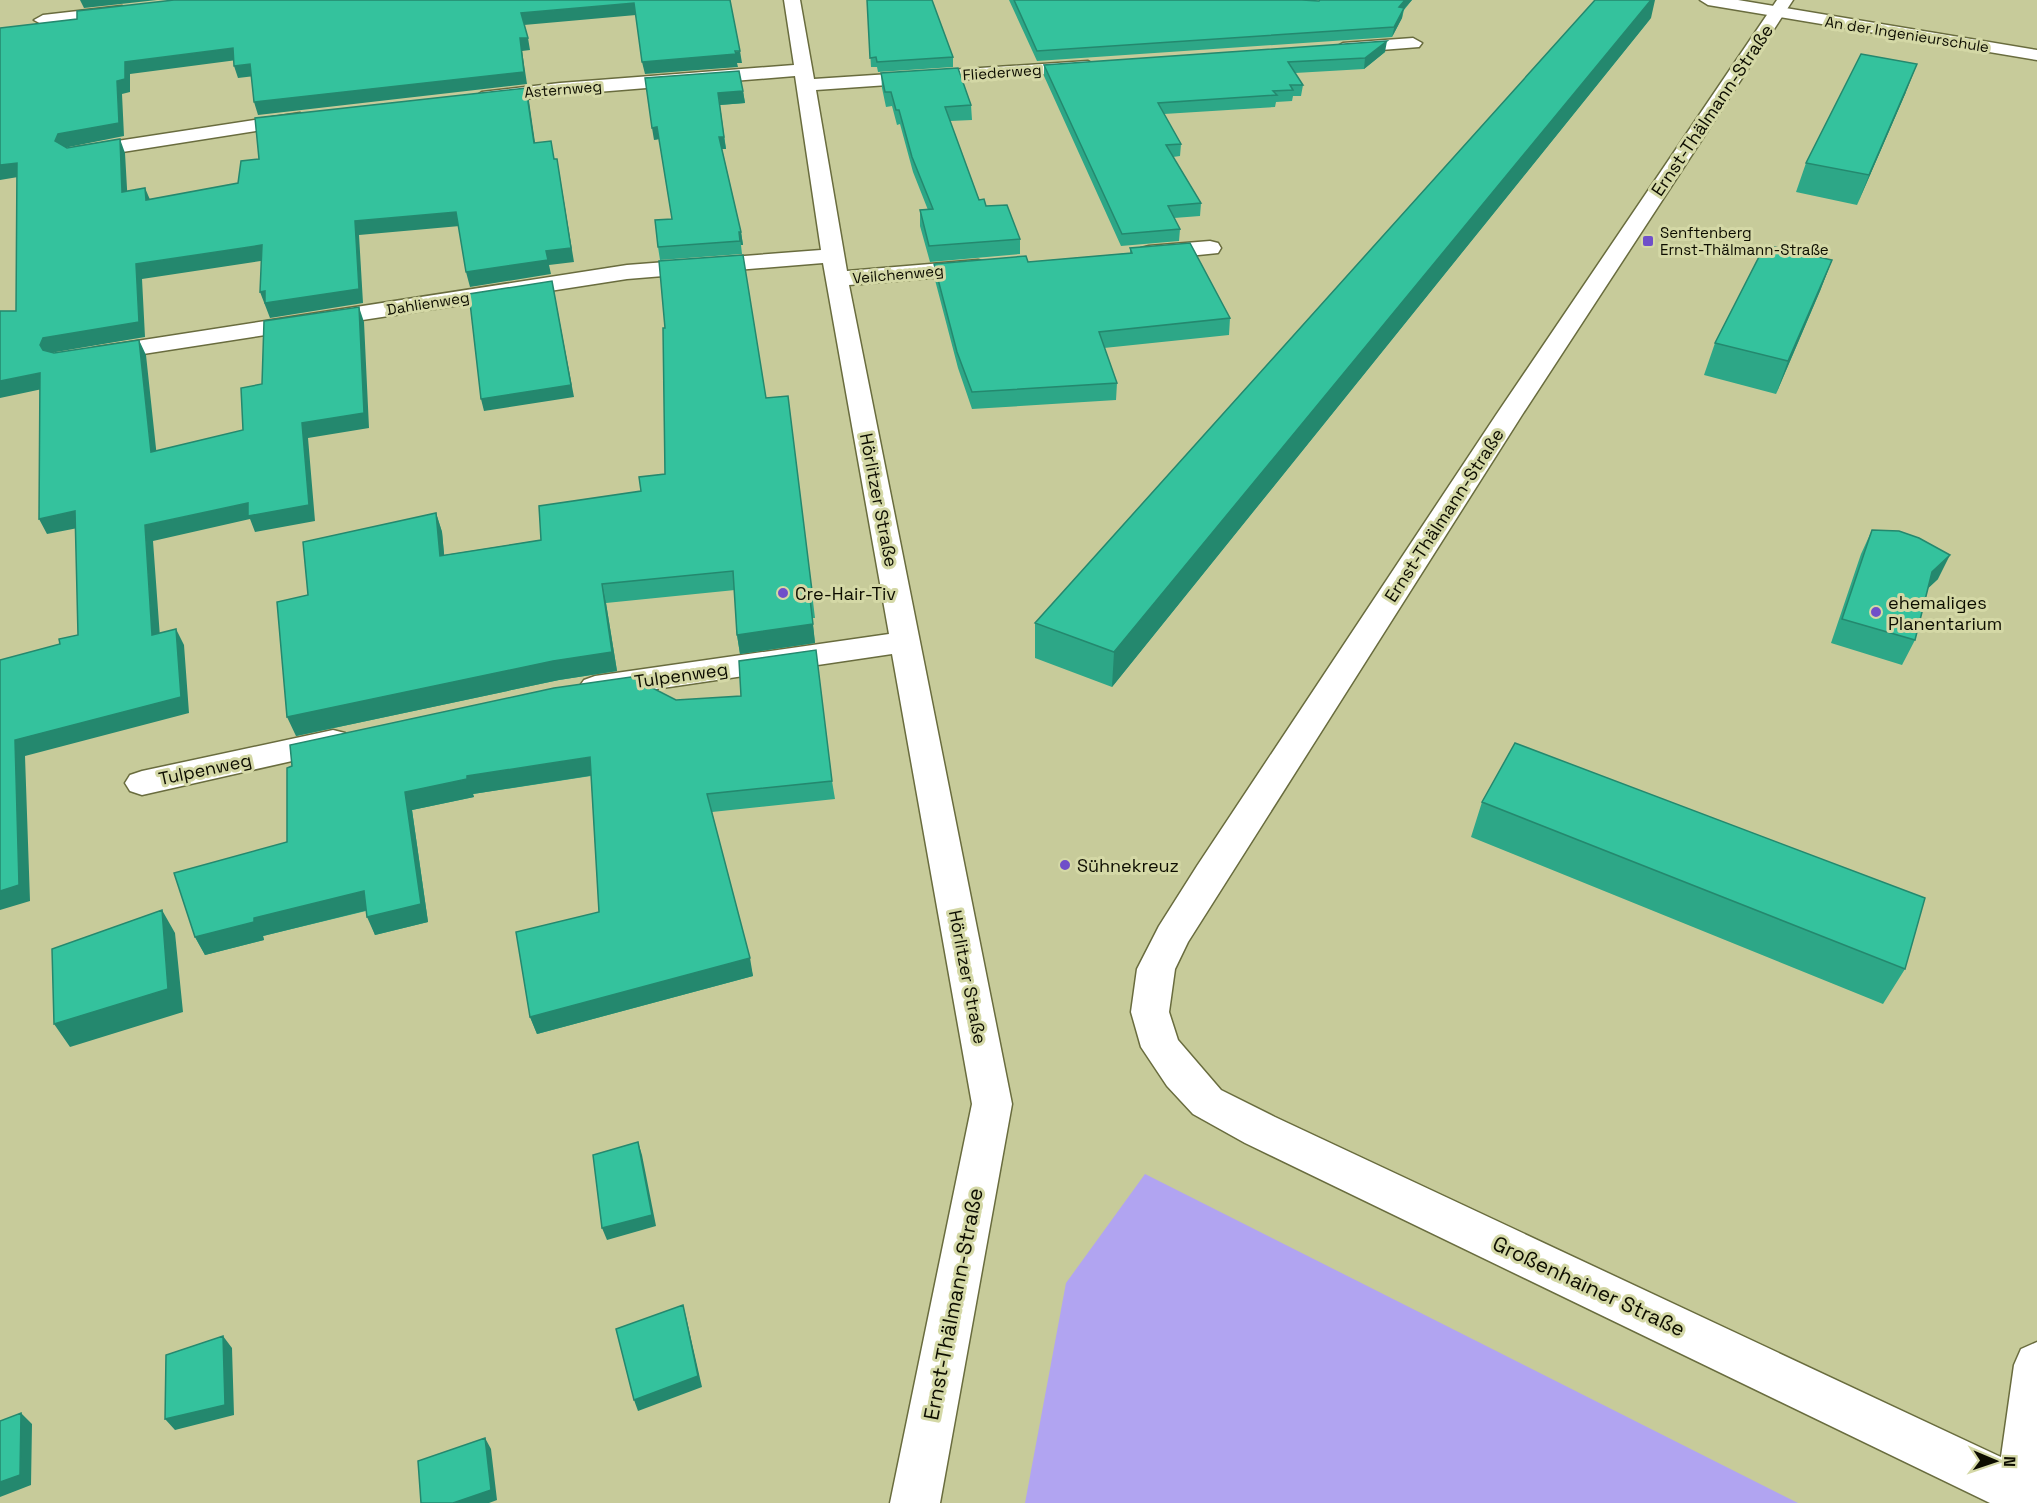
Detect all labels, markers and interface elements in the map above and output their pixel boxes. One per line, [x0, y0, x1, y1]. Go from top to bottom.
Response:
street label: An der Ingenieurschule [1824, 12, 1991, 56]
street label: Ernst-Thälmann-Straße [1646, 20, 1778, 200]
street label: Fliederweg [962, 60, 1042, 84]
street label: Asternweg [523, 76, 603, 102]
place label: Senftenberg Ernst-Thälmann-Straße [1660, 223, 1829, 259]
marker: Senftenberg Ernst-Thälmann-Straße [1641, 234, 1655, 248]
street label: Veilchenweg [852, 261, 944, 287]
street label: Dahlienweg [385, 287, 471, 319]
street label: Ernst-Thälmann-Straße [1379, 424, 1509, 606]
street label: Hörlitzer Straße [855, 431, 903, 569]
place label: Cre-Hair-Tiv [795, 582, 896, 605]
marker: Cre-Hair-Tiv [776, 586, 790, 600]
place label: ehemaliges Planentarium [1888, 591, 2002, 635]
marker: ehemaliges Planentarium [1869, 605, 1883, 619]
street label: Tulpenweg [633, 657, 729, 693]
street label: Tulpenweg [156, 748, 254, 790]
place label: Sühnekreuz [1077, 854, 1179, 877]
marker: Sühnekreuz [1058, 858, 1072, 872]
street label: Hörlitzer Straße [944, 908, 992, 1046]
street label: Ernst-Thälmann-Straße [917, 1185, 989, 1423]
street label: Großenhainer Straße [1488, 1230, 1690, 1342]
north arrow [1965, 1431, 2025, 1491]
text: N [1999, 1456, 2020, 1467]

